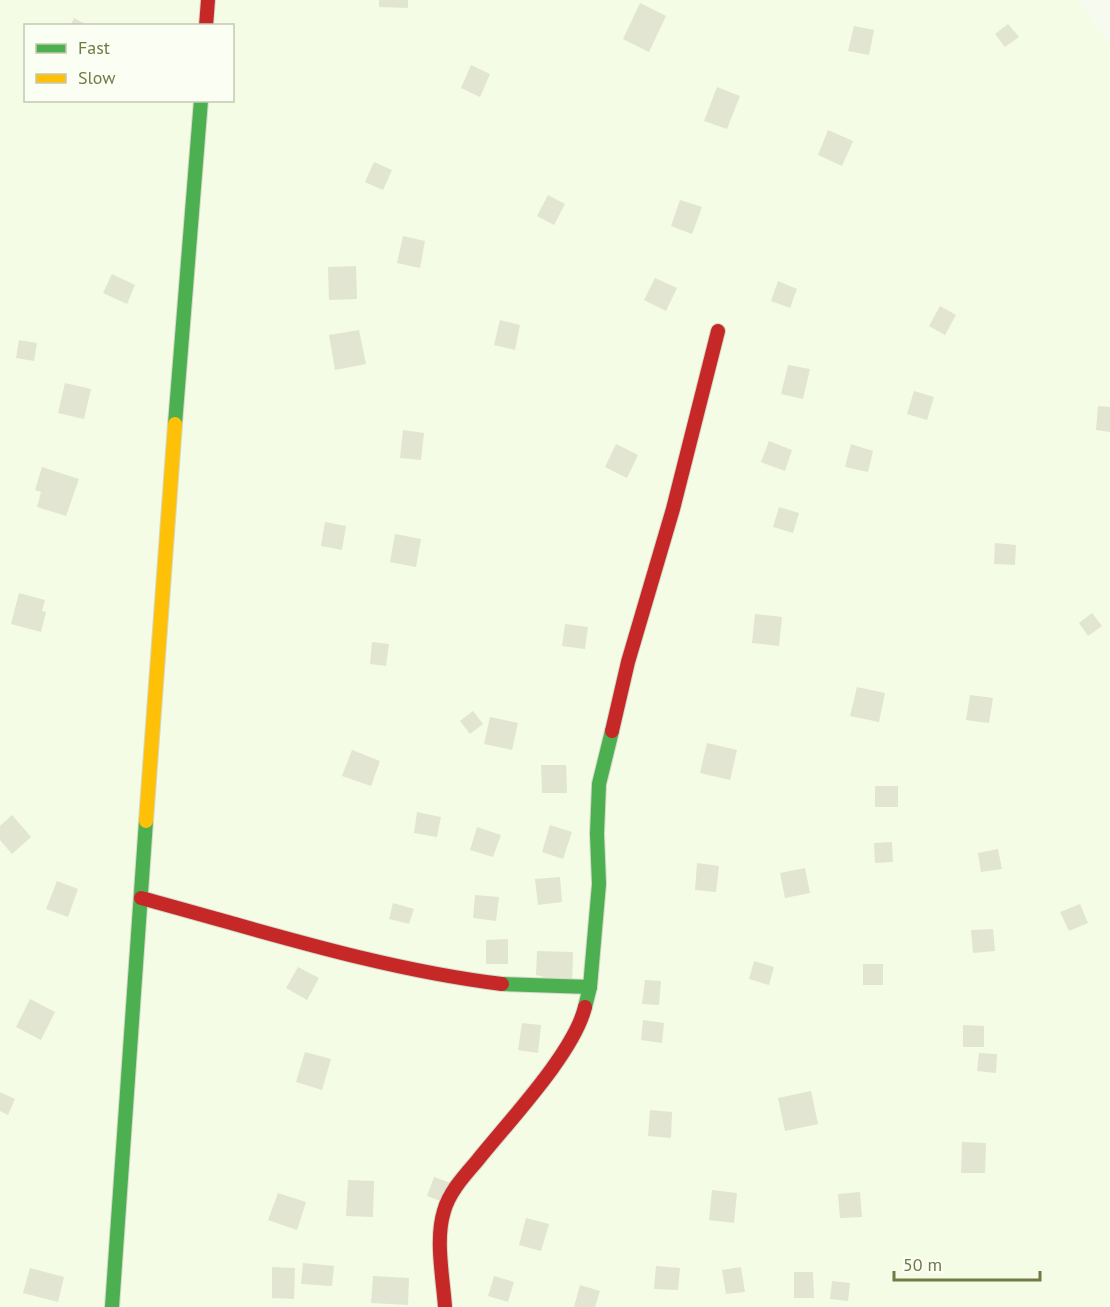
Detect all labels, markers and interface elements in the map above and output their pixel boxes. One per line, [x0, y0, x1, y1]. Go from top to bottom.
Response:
legend [24, 24, 234, 102]
text: Fast [78, 36, 110, 59]
text: Slow [78, 66, 116, 89]
scale bar [894, 1244, 1040, 1282]
text: 50 m [903, 1253, 942, 1276]

